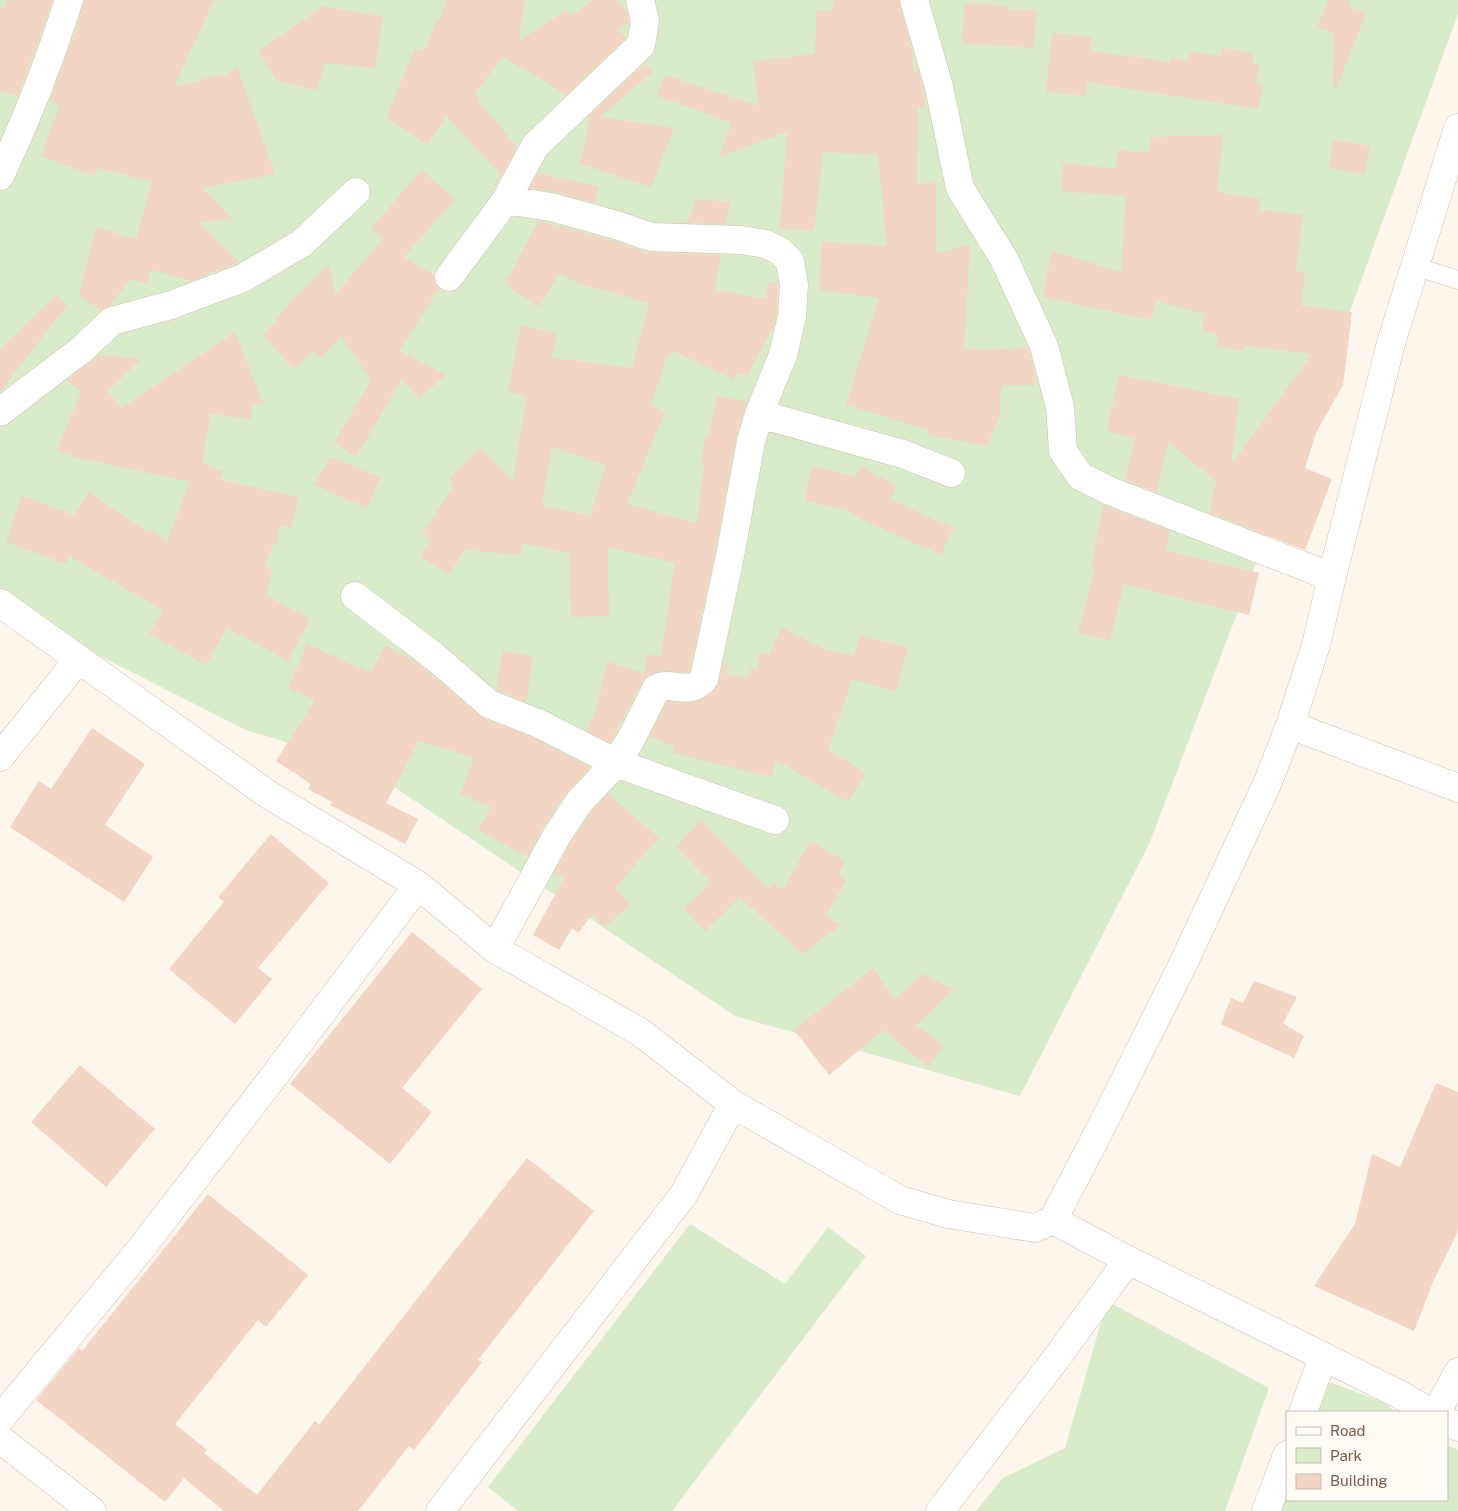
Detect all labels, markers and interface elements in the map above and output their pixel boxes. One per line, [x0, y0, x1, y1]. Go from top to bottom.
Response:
legend [1286, 1411, 1448, 1501]
text: Road [1330, 1422, 1366, 1439]
text: Park [1330, 1447, 1362, 1464]
text: Building [1330, 1472, 1388, 1489]

